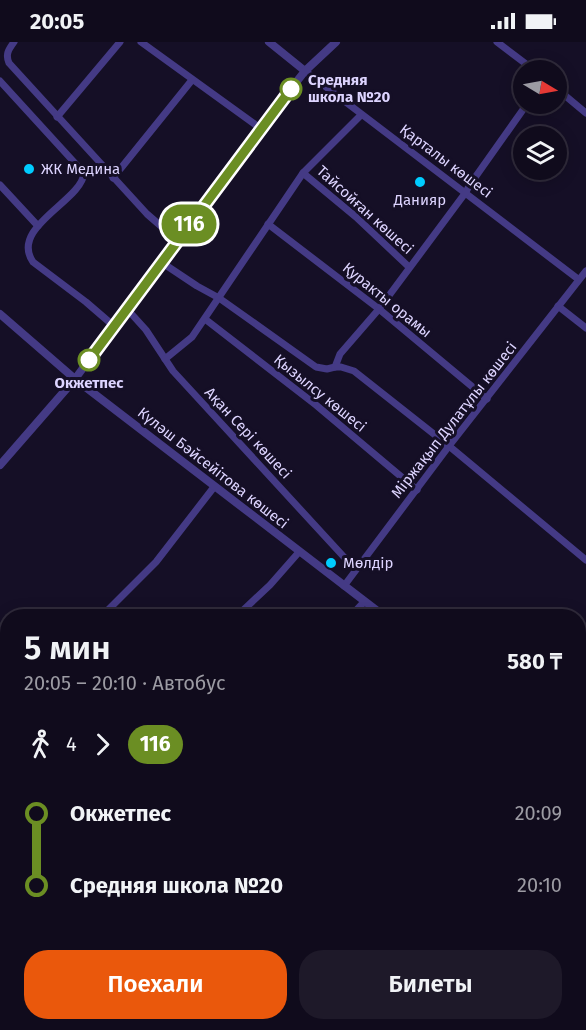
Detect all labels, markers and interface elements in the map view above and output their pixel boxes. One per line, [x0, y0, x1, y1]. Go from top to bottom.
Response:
text: 20:05 [30, 8, 84, 35]
north arrow [513, 60, 567, 114]
map controls [513, 60, 567, 180]
place label: Средняя школа №20 [308, 71, 390, 106]
marker: Средняя школа №20 [280, 78, 302, 100]
street label: Қарталы көшесі [396, 120, 496, 202]
button: layers [513, 126, 567, 180]
place label: ЖК Медина [41, 160, 120, 178]
marker: ЖК Медина [22, 162, 36, 176]
street label: Тайсойған көшесі [313, 162, 417, 258]
marker: Данияр [413, 175, 427, 189]
place label: Данияр [393, 191, 446, 209]
line badge: 116 [154, 204, 224, 243]
text: 116 [174, 211, 204, 237]
street label: Қуракты орамы [339, 259, 435, 341]
street label: Міржақып Дулатұлы көшесі [387, 338, 521, 502]
marker: Окжетпес [78, 349, 100, 371]
street label: Қызылсу көшесі [270, 350, 370, 436]
place label: Окжетпес [55, 374, 124, 392]
street label: Ақан Сері көшесі [201, 383, 295, 483]
street label: Күләш Бәйсейітова көшесі [134, 403, 292, 533]
place label: Мөлдiр [343, 554, 393, 572]
marker: Мөлдiр [324, 556, 338, 570]
text: 5 мин [24, 628, 111, 668]
text: 580 ₸ [507, 648, 562, 675]
text: 20:05 – 20:10 · Автобус [24, 671, 226, 695]
icon: walk [24, 728, 57, 761]
icon: forward [86, 728, 119, 761]
text: 116 [140, 731, 171, 757]
text: 4 [66, 732, 77, 756]
text: Окжетпес [70, 800, 171, 827]
text: 20:09 [515, 801, 562, 825]
text: Средняя школа №20 [70, 872, 283, 899]
text: 20:10 [517, 873, 562, 897]
button: Поехали [24, 950, 287, 1019]
button: Билеты [299, 950, 562, 1019]

